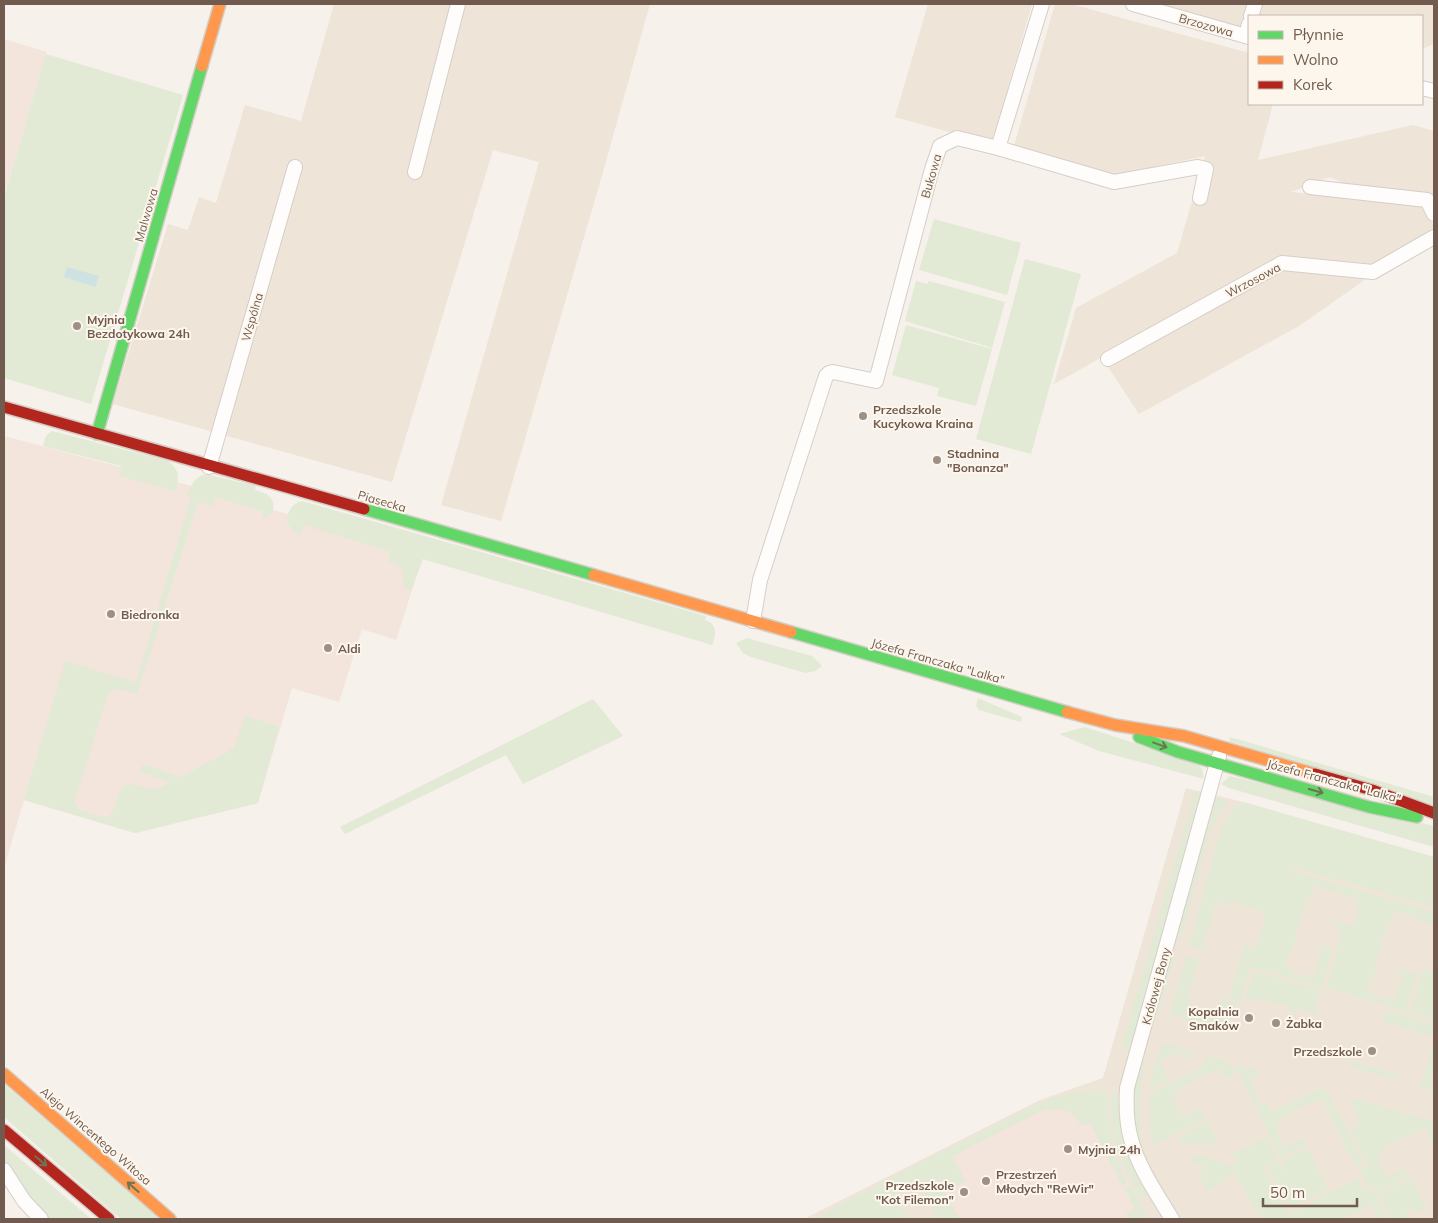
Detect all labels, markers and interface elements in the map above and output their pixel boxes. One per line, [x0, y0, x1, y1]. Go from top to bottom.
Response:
street label: Brzozowa [1177, 10, 1235, 40]
legend [1248, 15, 1423, 105]
text: Płynnie [1293, 25, 1344, 44]
text: Wolno [1293, 50, 1338, 69]
text: Korek [1293, 75, 1332, 94]
street label: Bukowa [918, 152, 944, 200]
street label: Malwowa [131, 187, 161, 243]
street label: Wrzosowa [1223, 259, 1283, 301]
street label: Wspólna [238, 291, 266, 343]
place label: Myjnia Bezdotykowa 24h [87, 312, 190, 341]
marker: Myjnia Bezdotykowa 24h [71, 320, 83, 332]
place label: Przedszkole Kucykowa Kraina [873, 402, 973, 431]
marker: Przedszkole Kucykowa Kraina [857, 410, 869, 422]
place label: Stadnina "Bonanza" [947, 446, 1009, 475]
marker: Stadnina "Bonanza" [931, 454, 943, 466]
street label: Piasecka [356, 487, 408, 515]
place label: Biedronka [121, 607, 179, 622]
marker: Biedronka [105, 608, 117, 620]
street label: Józefa Franczaka "Lalka" [870, 635, 1006, 687]
place label: Aldi [338, 641, 361, 656]
marker: Aldi [322, 642, 334, 654]
one-way arrow [1152, 741, 1167, 750]
street label: Józefa Franczaka "Lalka" [1265, 756, 1403, 806]
one-way arrow [1307, 787, 1323, 797]
street label: Królowej Bony [1138, 945, 1174, 1026]
place label: Kopalnia Smaków [1188, 1004, 1239, 1033]
marker: Kopalnia Smaków [1243, 1012, 1255, 1024]
place label: Żabka [1286, 1016, 1322, 1031]
marker: Żabka [1270, 1017, 1282, 1029]
place label: Przedszkole [1294, 1044, 1362, 1059]
marker: Przedszkole [1366, 1045, 1378, 1057]
street label: Aleja Wincentego Witosa [37, 1084, 155, 1188]
place label: Myjnia 24h [1078, 1142, 1141, 1157]
marker: Myjnia 24h [1062, 1143, 1074, 1155]
one-way arrow [34, 1156, 47, 1167]
place label: Przestrzeń Młodych "ReWir" [996, 1167, 1094, 1196]
marker: Przestrzeń Młodych "ReWir" [980, 1175, 992, 1187]
scale bar [1263, 1176, 1357, 1208]
place label: Przedszkole "Kot Filemon" [876, 1178, 954, 1207]
one-way arrow [127, 1182, 140, 1193]
text: 50 m [1270, 1183, 1305, 1202]
marker: Przedszkole "Kot Filemon" [958, 1186, 970, 1198]

